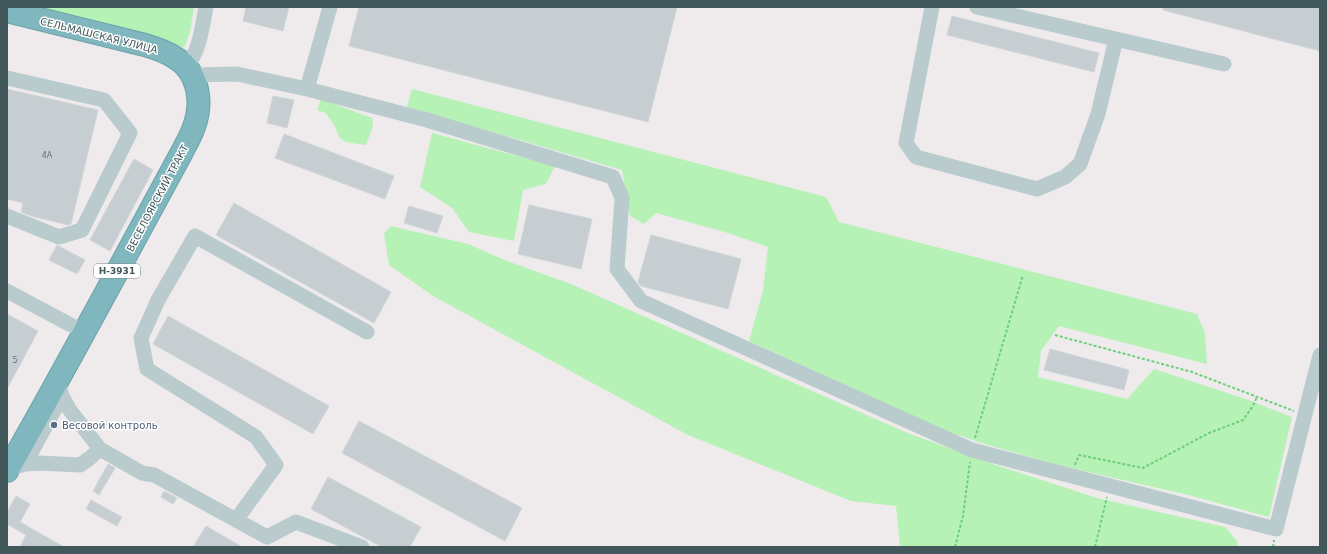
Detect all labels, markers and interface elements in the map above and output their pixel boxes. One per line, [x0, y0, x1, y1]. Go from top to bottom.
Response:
street label: СЕЛЬМАШСКАЯ УЛИЦА [39, 16, 159, 55]
street label: ВЕСЕЛОЯРСКИЙ ТРАКТ [124, 142, 191, 253]
house number: 4А [42, 151, 53, 160]
road number: Н-3931 [94, 264, 140, 278]
house number: 5 [12, 356, 18, 365]
marker: Весовой контроль [49, 420, 59, 430]
place label: Весовой контроль [62, 420, 158, 431]

